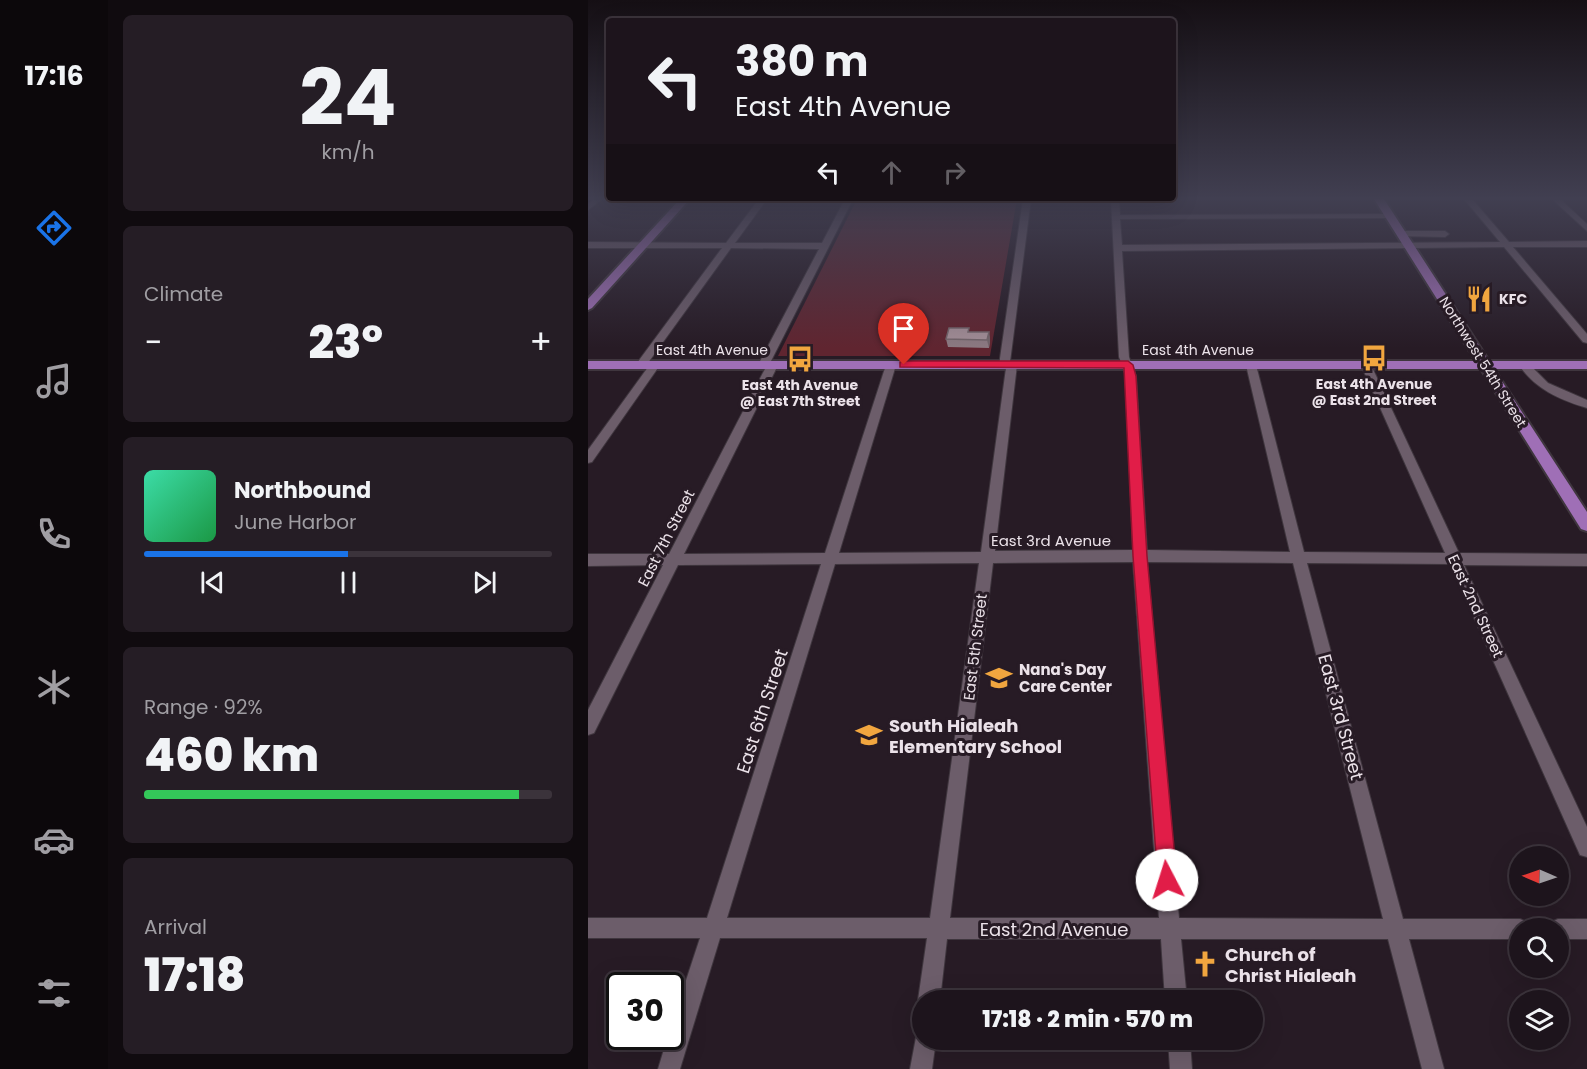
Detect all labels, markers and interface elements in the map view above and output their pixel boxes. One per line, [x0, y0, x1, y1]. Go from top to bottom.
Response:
text: 380 m [735, 32, 868, 91]
icon: left [636, 42, 714, 120]
text: 24 [299, 43, 397, 152]
text: 17:16 [24, 57, 84, 94]
text: East 4th Avenue [735, 88, 951, 125]
text: km/h [321, 138, 375, 166]
icon: left [812, 156, 845, 189]
icon: ahead [875, 156, 908, 189]
icon: right [938, 156, 971, 189]
icon: directions [33, 207, 75, 249]
text: Climate [144, 280, 223, 308]
restaurant icon: KFC [1464, 284, 1494, 314]
place label: KFC [1499, 289, 1527, 309]
street label: Northwest 54th Street [1435, 293, 1531, 431]
pin [878, 303, 929, 365]
text: 23° [308, 311, 383, 374]
icon: arrive [887, 312, 920, 345]
text: − [144, 319, 162, 366]
text: + [529, 319, 552, 366]
street label: East 4th Avenue [656, 340, 768, 360]
street label: East 4th Avenue [1142, 340, 1254, 360]
bus stop icon: East 4th Avenue @ East 2nd Street [1359, 343, 1389, 373]
bus stop icon: East 4th Avenue @ East 7th Street [785, 344, 815, 374]
icon: music [33, 360, 75, 402]
place label: East 4th Avenue @ East 2nd Street [1312, 374, 1437, 410]
place label: East 4th Avenue @ East 7th Street [740, 375, 861, 411]
text: Northbound [234, 475, 371, 506]
street label: East 7th Street [633, 486, 699, 590]
text: June Harbor [234, 508, 357, 536]
icon: phone [33, 513, 75, 555]
street label: East 3rd Avenue [991, 530, 1111, 551]
street label: East 2nd Street [1443, 551, 1509, 661]
icon: previous [196, 566, 229, 599]
icon: pause [332, 566, 365, 599]
icon: next [468, 566, 501, 599]
street label: East 5th Street [958, 592, 992, 702]
street label: East 6th Street [730, 646, 794, 776]
street label: East 3rd Street [1312, 651, 1370, 783]
place label: Nana's Day Care Center [1019, 659, 1113, 697]
school or university icon: Nana's Day Care Center [984, 663, 1014, 693]
icon: climate [33, 666, 75, 708]
text: Range · 92% [144, 693, 263, 721]
place label: South Hialeah Elementary School [889, 713, 1062, 759]
school or university icon: South Hialeah Elementary School [854, 720, 884, 750]
text: 460 km [144, 724, 319, 787]
icon: car [33, 819, 75, 861]
north arrow [1509, 846, 1569, 906]
map controls [1509, 846, 1569, 1050]
position arrow [1135, 848, 1199, 912]
text: Arrival [144, 913, 207, 941]
street label: East 2nd Avenue [980, 917, 1128, 942]
button: search [1509, 918, 1569, 978]
place label: Church of Christ Hialeah [1225, 942, 1356, 988]
text: 17:18 [144, 944, 245, 1007]
church icon: Church of Christ Hialeah [1190, 949, 1220, 979]
icon: filters [33, 972, 75, 1014]
speed limit sign: 30 [606, 972, 684, 1050]
button: layers [1509, 990, 1569, 1050]
text: 17:18 · 2 min · 570 m [982, 1004, 1193, 1035]

